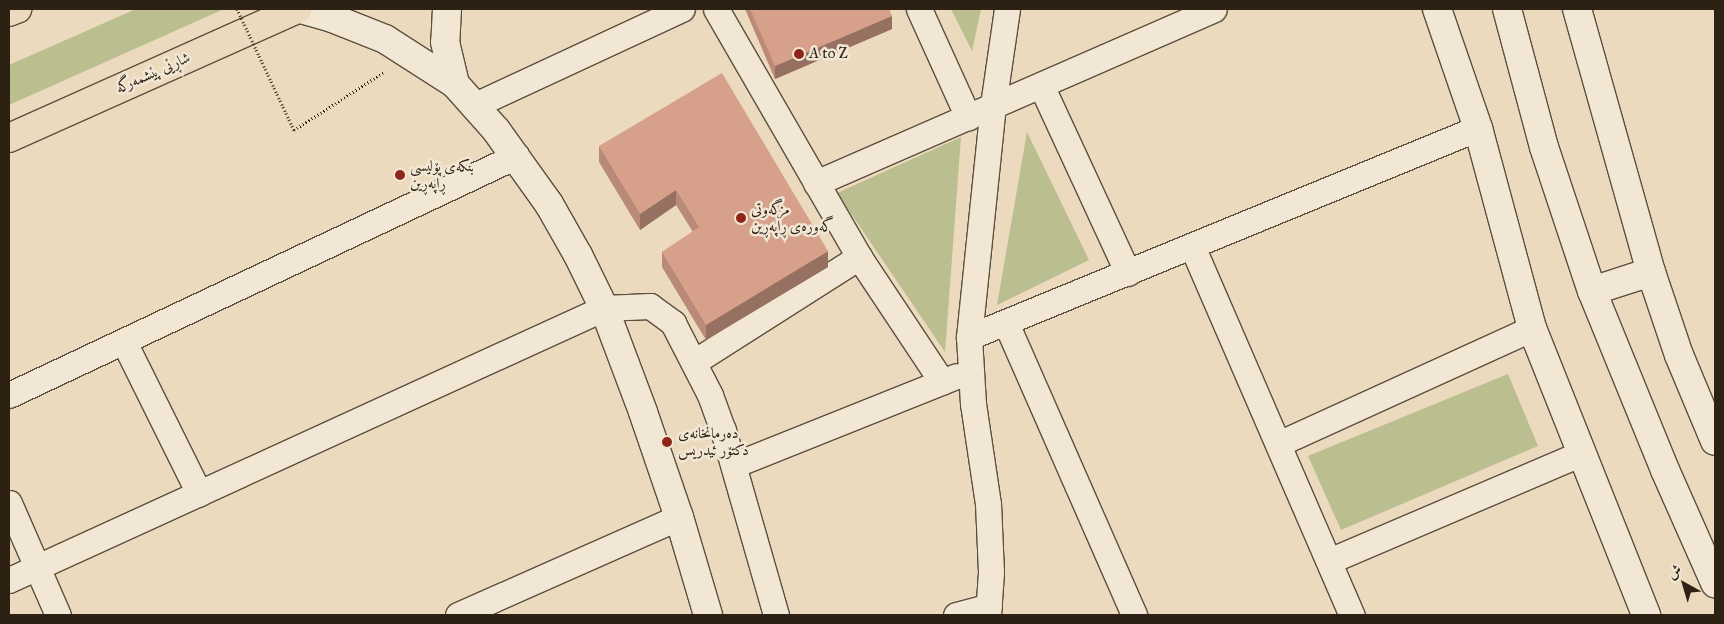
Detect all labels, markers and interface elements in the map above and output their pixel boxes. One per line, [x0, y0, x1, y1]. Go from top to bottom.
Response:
place label: A to Z [809, 45, 848, 63]
marker: A to Z [793, 48, 805, 60]
street label: شاڕێی پێشمەرگە [113, 49, 193, 97]
place label: بنکەی پۆلیسی ڕاپەڕین [410, 157, 474, 192]
marker: بنکەی پۆلیسی ڕاپەڕین [394, 169, 406, 181]
place label: مزگەوتی گەورەی ڕاپەڕین [751, 200, 834, 235]
marker: مزگەوتی گەورەی ڕاپەڕین [735, 212, 747, 224]
place label: دەرمانخانەی دکتۆر ئیدریس [678, 424, 749, 459]
marker: دەرمانخانەی دکتۆر ئیدریس [660, 435, 674, 449]
north arrow [1659, 559, 1709, 609]
text: ش [1663, 561, 1685, 583]

